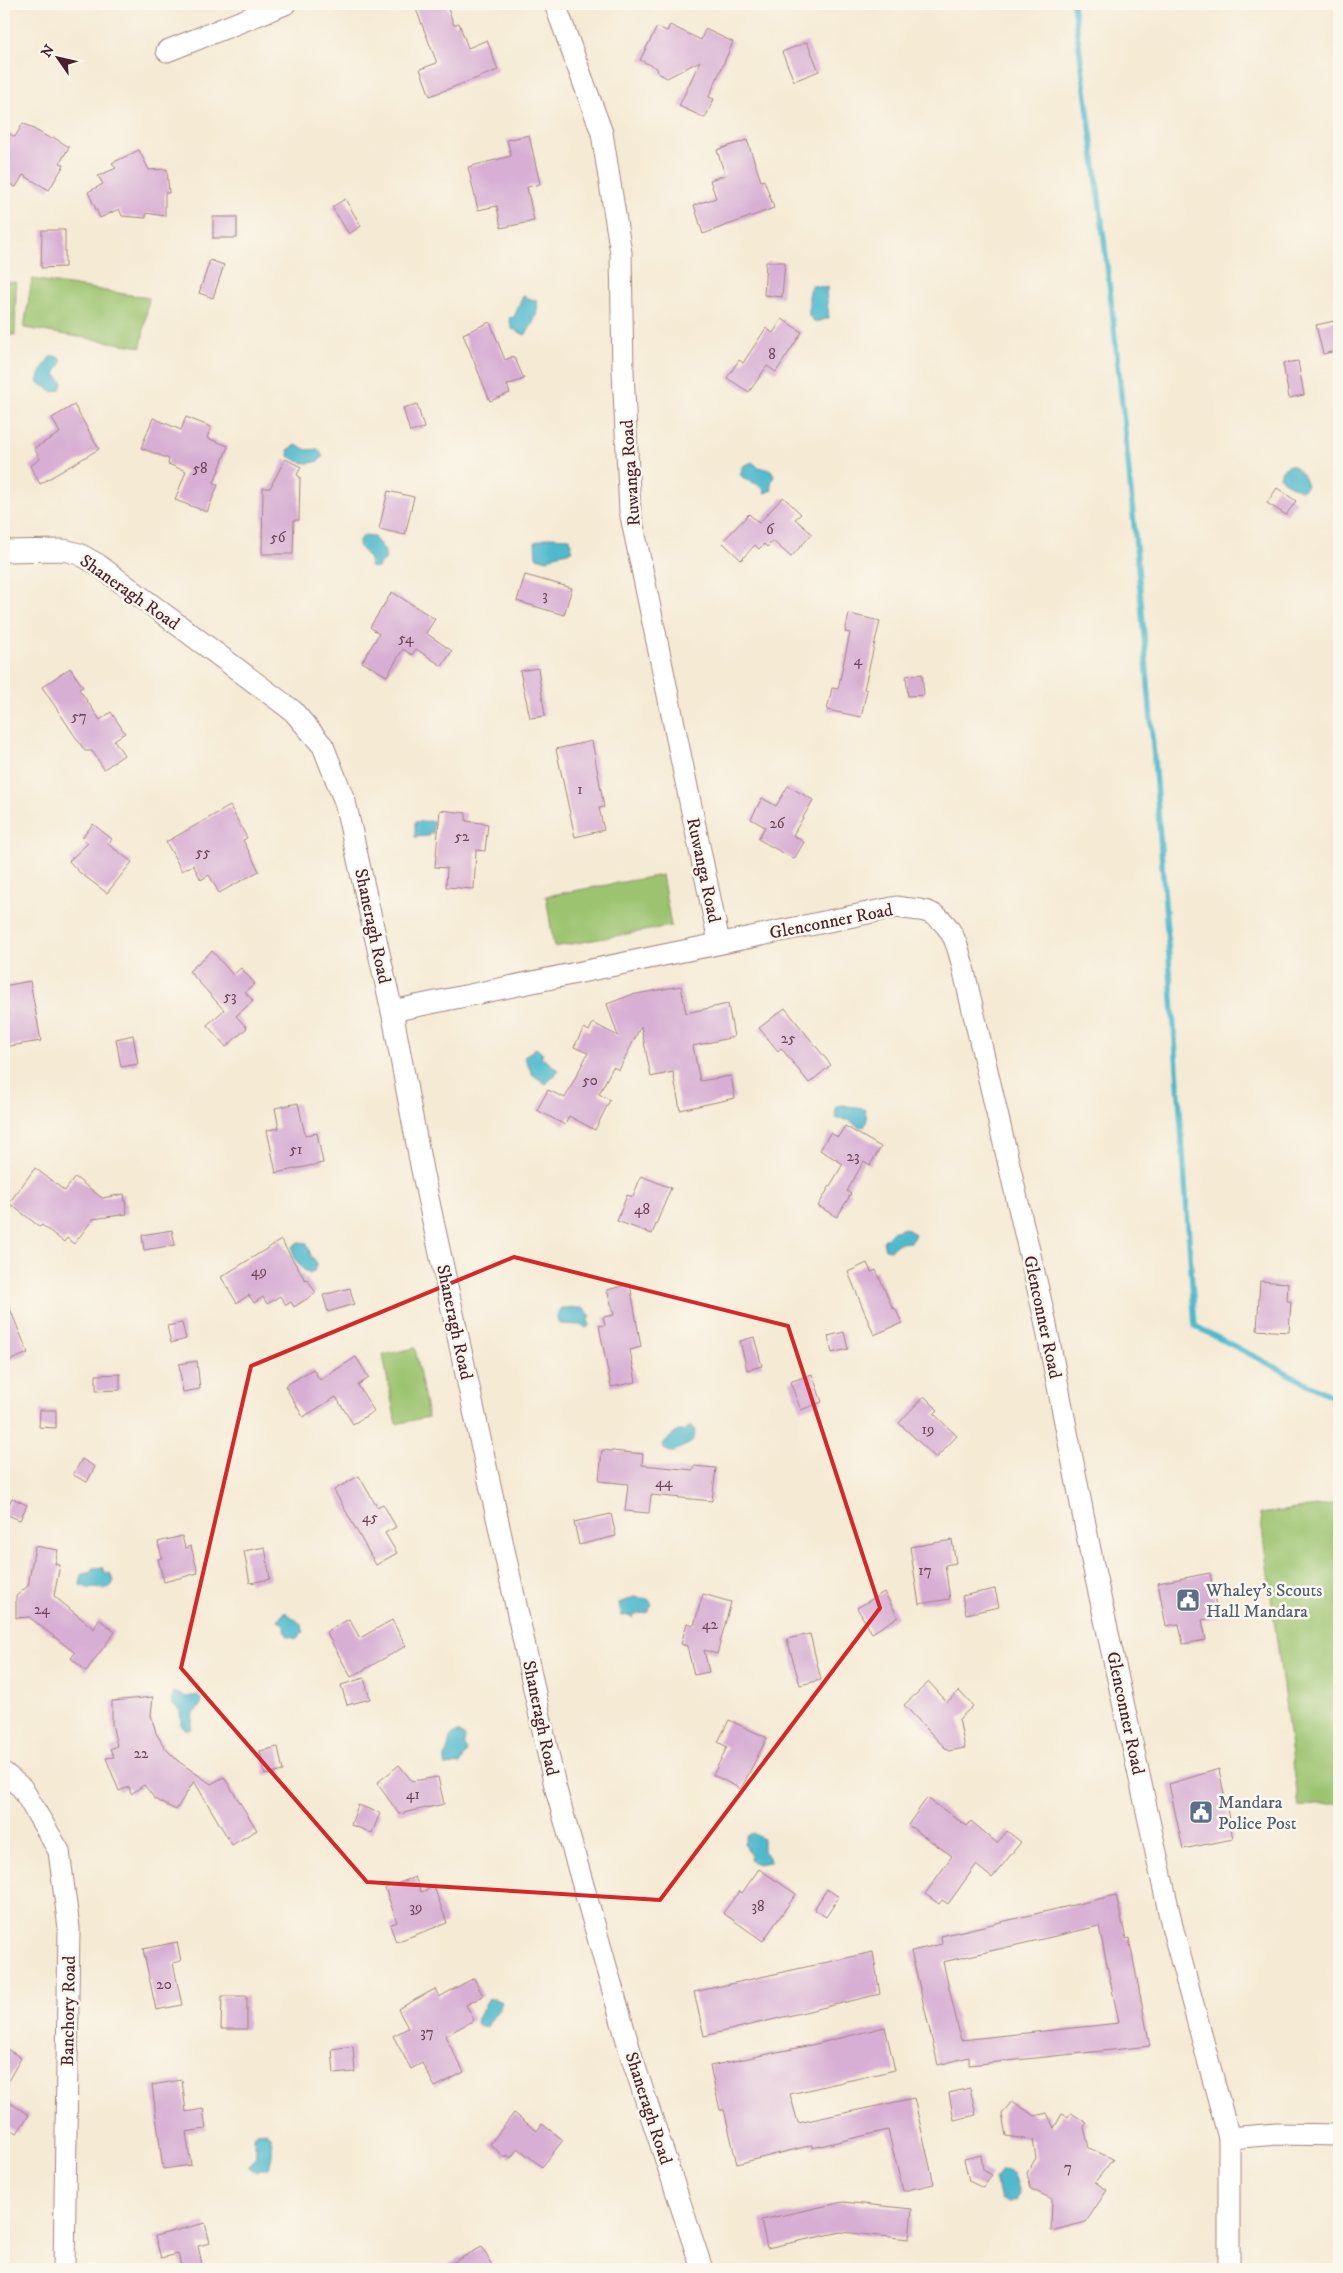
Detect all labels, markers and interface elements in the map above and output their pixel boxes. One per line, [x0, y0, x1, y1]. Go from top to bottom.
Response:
north arrow [32, 32, 82, 82]
text: N [37, 41, 59, 61]
house number: 8 [768, 345, 776, 364]
street label: Ruwanga Road [616, 419, 646, 527]
house number: 58 [193, 459, 207, 478]
house number: 6 [766, 520, 775, 539]
house number: 56 [270, 528, 287, 547]
street label: Shaneragh Road [75, 550, 184, 635]
house number: 3 [542, 586, 548, 605]
house number: 54 [398, 629, 414, 648]
house number: 4 [854, 651, 863, 670]
house number: 57 [71, 707, 87, 726]
house number: 1 [577, 780, 583, 799]
house number: 26 [769, 814, 786, 833]
street label: Ruwanga Road [681, 816, 725, 925]
house number: 52 [455, 827, 470, 846]
house number: 55 [196, 843, 211, 862]
street label: Shaneragh Road [349, 867, 395, 986]
street label: Glenconner Road [768, 899, 895, 945]
house number: 53 [223, 987, 237, 1006]
house number: 25 [781, 1029, 796, 1048]
house number: 50 [582, 1071, 598, 1090]
house number: 51 [290, 1140, 302, 1159]
house number: 23 [847, 1147, 859, 1166]
house number: 48 [634, 1200, 650, 1219]
street label: Glenconner Road [1018, 1254, 1066, 1381]
house number: 49 [251, 1262, 267, 1281]
street label: Shaneragh Road [431, 1263, 477, 1382]
house number: 19 [922, 1420, 934, 1439]
house number: 44 [655, 1473, 673, 1492]
house number: 45 [362, 1508, 379, 1527]
house number: 17 [918, 1561, 932, 1580]
place label: Whaley's Scouts Hall Mandara [1205, 1580, 1322, 1623]
public building icon: Whaley's Scouts Hall Mandara [1175, 1587, 1201, 1613]
house number: 24 [34, 1600, 50, 1619]
house number: 42 [702, 1615, 719, 1634]
street label: Glenconner Road [1101, 1650, 1149, 1777]
street label: Shaneragh Road [517, 1659, 563, 1778]
house number: 22 [134, 1744, 149, 1763]
house number: 41 [406, 1785, 420, 1804]
place label: Mandara Police Post [1218, 1792, 1297, 1835]
public building icon: Mandara Police Post [1188, 1799, 1214, 1825]
house number: 38 [751, 1897, 765, 1916]
house number: 39 [409, 1898, 423, 1917]
street label: Banchory Road [57, 1956, 81, 2066]
house number: 20 [156, 1975, 172, 1994]
house number: 37 [420, 2023, 434, 2042]
street label: Shaneragh Road [620, 2049, 677, 2167]
house number: 7 [1064, 2158, 1072, 2177]

